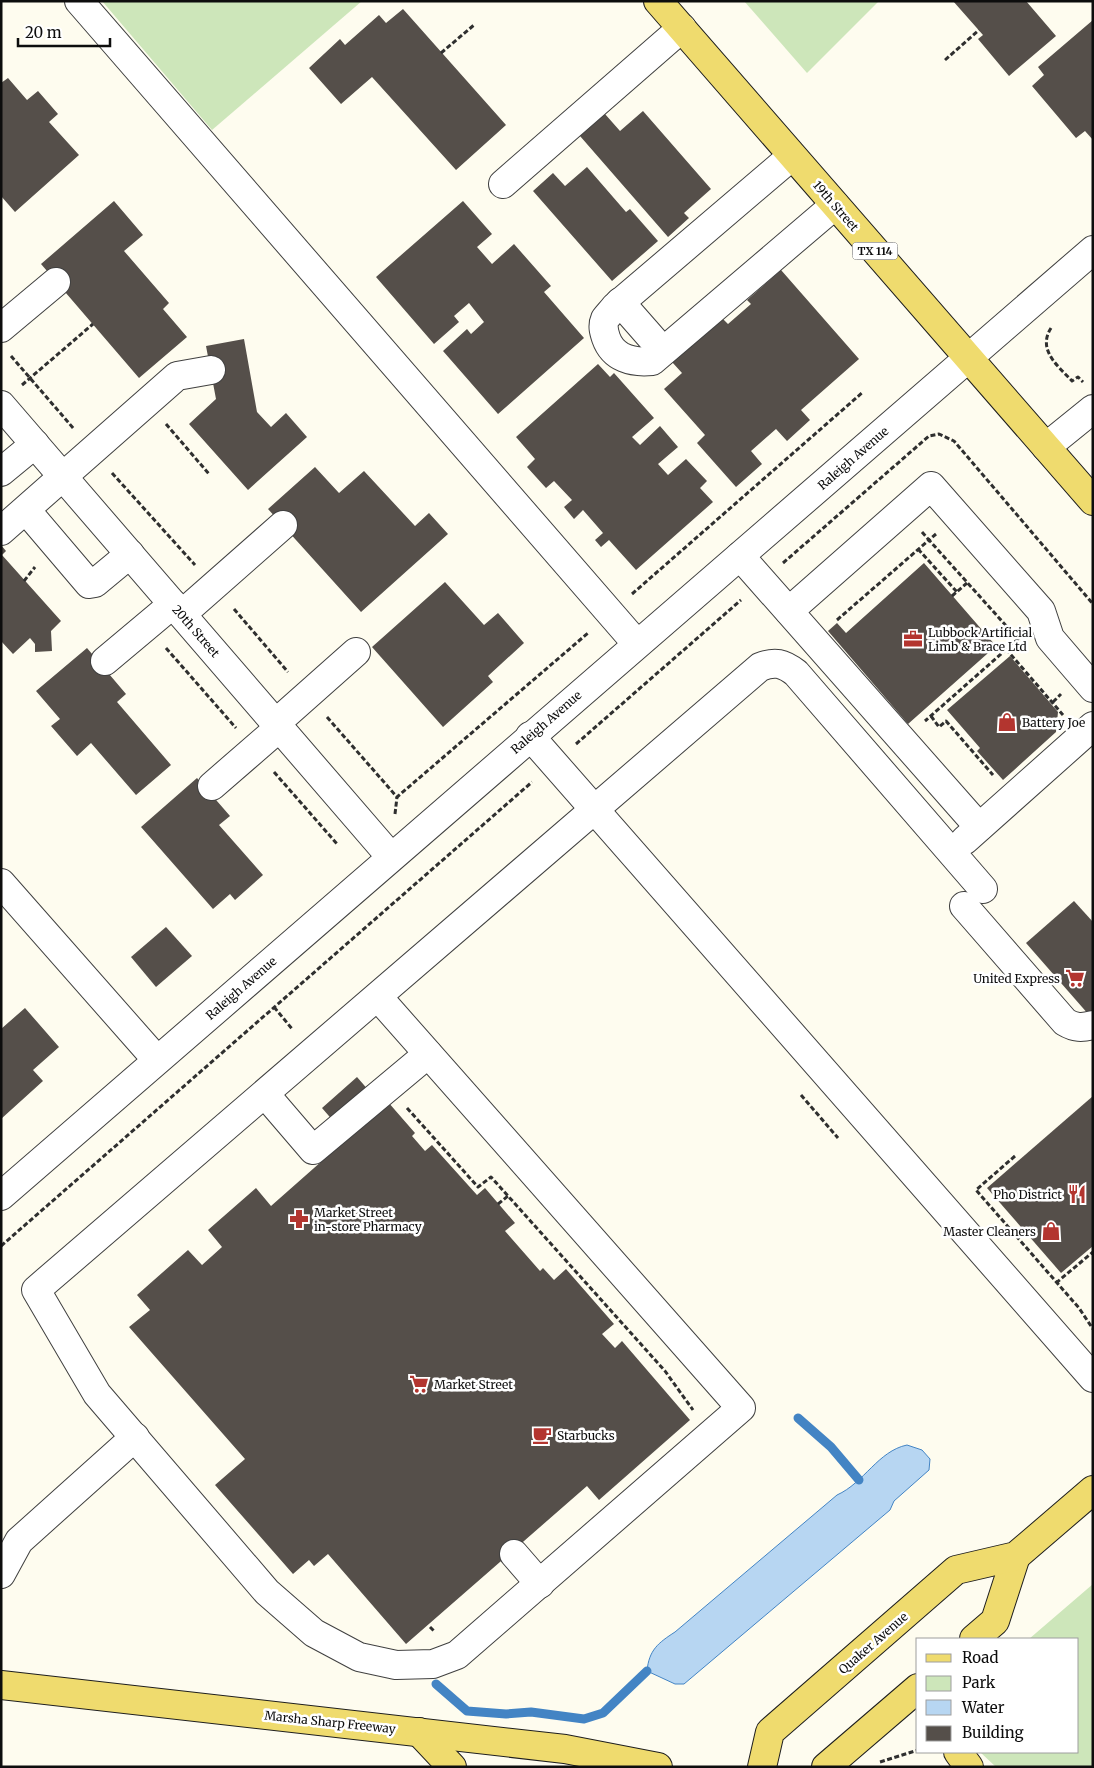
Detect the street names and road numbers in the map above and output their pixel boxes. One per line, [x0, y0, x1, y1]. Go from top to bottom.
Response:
street label: 19th Street [810, 178, 862, 234]
road number: TX 114 [852, 242, 898, 260]
street label: Raleigh Avenue [815, 423, 891, 493]
street label: 20th Street [169, 602, 223, 660]
street label: Raleigh Avenue [508, 687, 584, 757]
street label: Raleigh Avenue [203, 953, 279, 1023]
street label: Quaker Avenue [835, 1609, 911, 1677]
street label: Marsha Sharp Freeway [264, 1708, 396, 1736]

